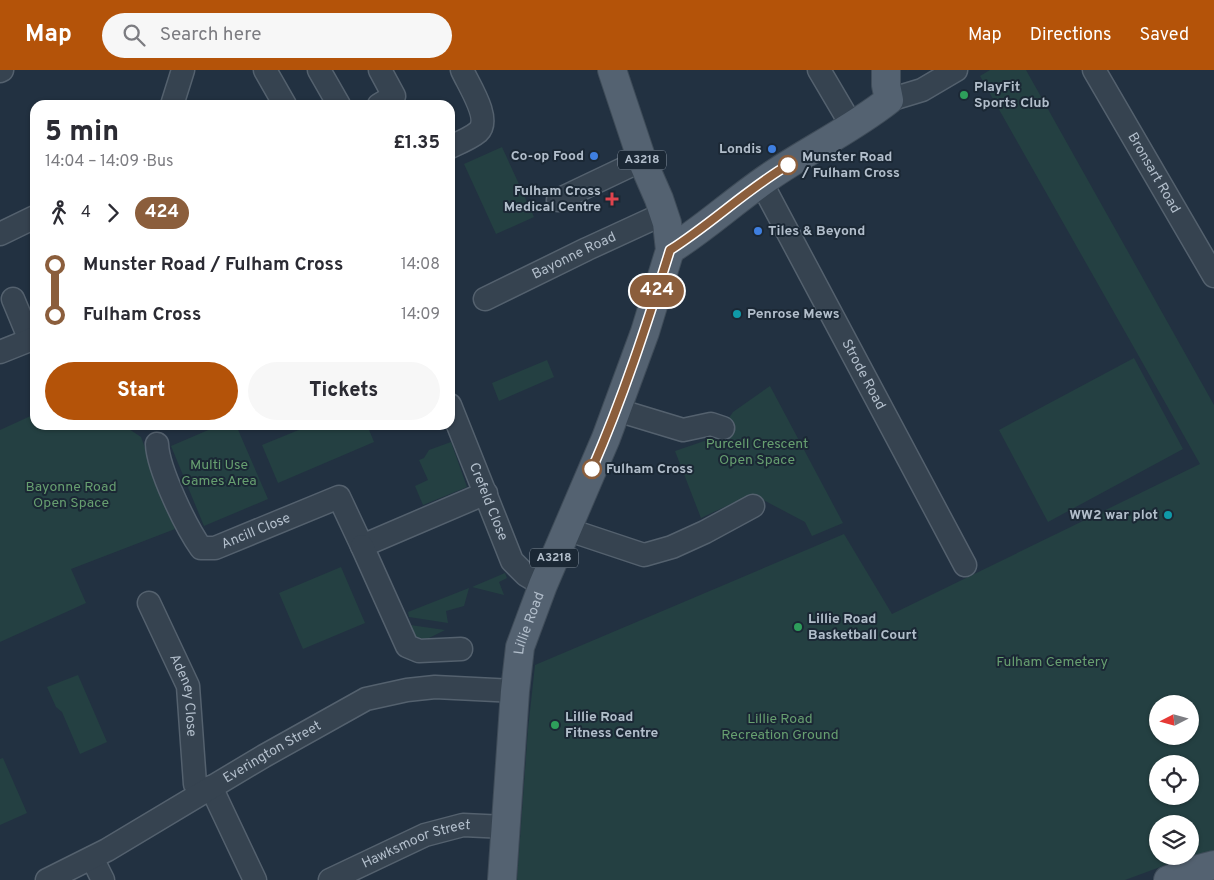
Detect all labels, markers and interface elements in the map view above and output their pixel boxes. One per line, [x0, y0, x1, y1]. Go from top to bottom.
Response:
search box [102, 13, 452, 58]
text: Map [25, 20, 72, 50]
icon: search [120, 21, 148, 49]
text: Search here [160, 23, 261, 47]
text: Map [968, 24, 1002, 47]
text: Directions [1030, 24, 1112, 47]
text: Saved [1140, 24, 1189, 47]
place label: PlayFit Sports Club [974, 79, 1050, 112]
marker: PlayFit Sports Club [958, 89, 970, 101]
text: 5 min [45, 115, 119, 151]
street label: Bronsart Road [1124, 129, 1184, 216]
text: £1.35 [393, 131, 440, 155]
place label: Londis [719, 141, 762, 158]
marker: Londis [766, 143, 778, 155]
place label: Co-op Food [511, 148, 584, 165]
place label: Munster Road / Fulham Cross [801, 149, 900, 182]
marker: Co-op Food [588, 150, 600, 162]
road number: A3218 [618, 150, 666, 170]
text: 14:04 – 14:09 · Bus [45, 152, 174, 172]
marker: Munster Road / Fulham Cross [778, 155, 798, 175]
place label: Fulham Cross Medical Centre [504, 183, 601, 216]
marker: Fulham Cross Medical Centre [605, 192, 619, 206]
icon: walk [45, 199, 73, 227]
icon: forward [99, 199, 127, 227]
text: 424 [145, 201, 179, 224]
text: 4 [81, 203, 91, 223]
place label: Tiles & Beyond [768, 223, 865, 240]
marker: Tiles & Beyond [752, 225, 764, 237]
street label: Bayonne Road [529, 228, 619, 283]
text: Munster Road / Fulham Cross [83, 253, 343, 277]
text: 14:08 [401, 255, 440, 275]
line badge: 424 [628, 275, 686, 307]
text: 424 [640, 279, 674, 302]
text: Fulham Cross [83, 303, 201, 327]
text: 14:09 [401, 305, 440, 325]
place label: Penrose Mews [747, 306, 840, 323]
marker: Penrose Mews [731, 308, 743, 320]
street label: Strode Road [838, 336, 889, 413]
button: Start [45, 362, 238, 420]
button: Tickets [248, 362, 440, 420]
park label: Purcell Crescent Open Space [706, 436, 808, 469]
park label: Multi Use Games Area [181, 457, 257, 490]
marker: Fulham Cross [582, 459, 602, 479]
street label: Crefeld Close [465, 460, 512, 543]
place label: Fulham Cross [606, 461, 693, 478]
park label: Bayonne Road Open Space [25, 479, 117, 512]
place label: WW2 war plot [1069, 507, 1158, 524]
street label: Ancill Close [219, 509, 293, 553]
marker: WW2 war plot [1162, 509, 1174, 521]
road number: A3218 [530, 548, 578, 568]
street label: Lillie Road [511, 590, 548, 655]
place label: Lillie Road Basketball Court [808, 611, 917, 644]
marker: Lillie Road Basketball Court [792, 621, 804, 633]
street label: Adeney Close [166, 651, 200, 737]
park label: Fulham Cemetery [996, 654, 1108, 671]
north arrow [1149, 695, 1199, 745]
map controls [1149, 695, 1199, 865]
place label: Lillie Road Fitness Centre [565, 709, 658, 742]
park label: Lillie Road Recreation Ground [721, 711, 839, 744]
street label: Everington Street [220, 717, 324, 787]
marker: Lillie Road Fitness Centre [549, 719, 561, 731]
button: locate [1149, 755, 1199, 805]
button: layers [1149, 815, 1199, 865]
street label: Hawksmoor Street [359, 816, 471, 872]

